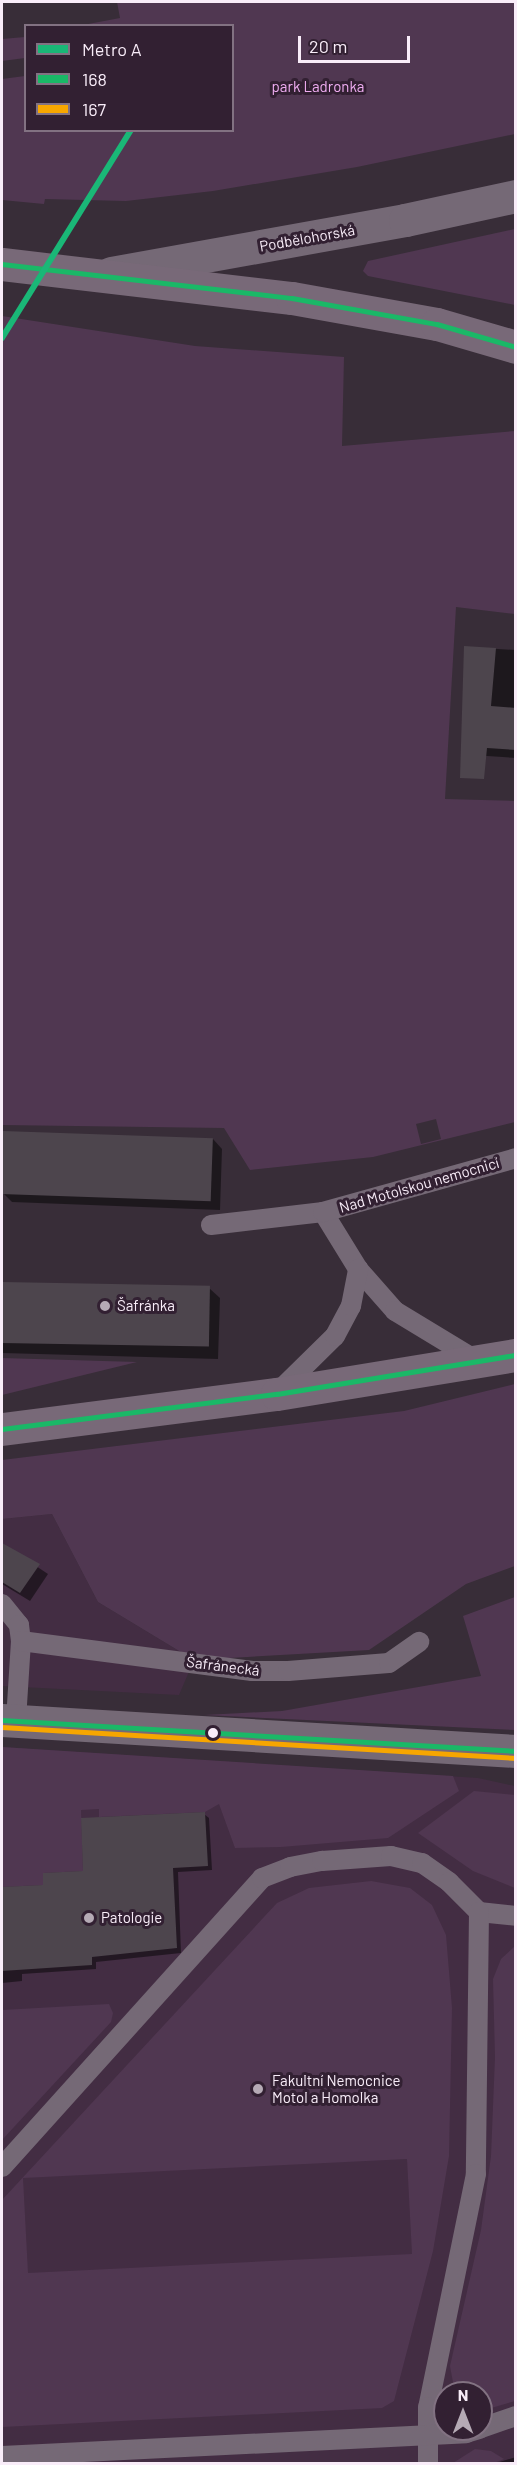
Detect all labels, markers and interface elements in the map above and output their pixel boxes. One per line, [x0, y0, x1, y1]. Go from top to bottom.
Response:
legend [24, 24, 234, 132]
scale bar [301, 24, 414, 62]
text: 20 m [309, 35, 347, 57]
text: Metro A [82, 38, 142, 60]
text: 168 [82, 68, 107, 90]
park label: park Ladronka [272, 78, 364, 96]
text: 167 [82, 98, 106, 120]
street label: Podbělohorská [258, 221, 356, 255]
street label: Nad Motolskou nemocnicí [337, 1154, 501, 1216]
place label: Šafránka [117, 1297, 175, 1315]
marker: Šafránka [98, 1299, 112, 1313]
street label: Šafránecká [185, 1653, 261, 1679]
unlabelled marker [207, 1727, 219, 1739]
place label: Patologie [101, 1909, 162, 1927]
marker: Patologie [82, 1911, 96, 1925]
place label: Fakultní Nemocnice Motol a Homolka [272, 2071, 401, 2106]
marker: Fakultní Nemocnice Motol a Homolka [249, 2080, 267, 2098]
north arrow [433, 2381, 493, 2441]
text: N [458, 2385, 468, 2404]

